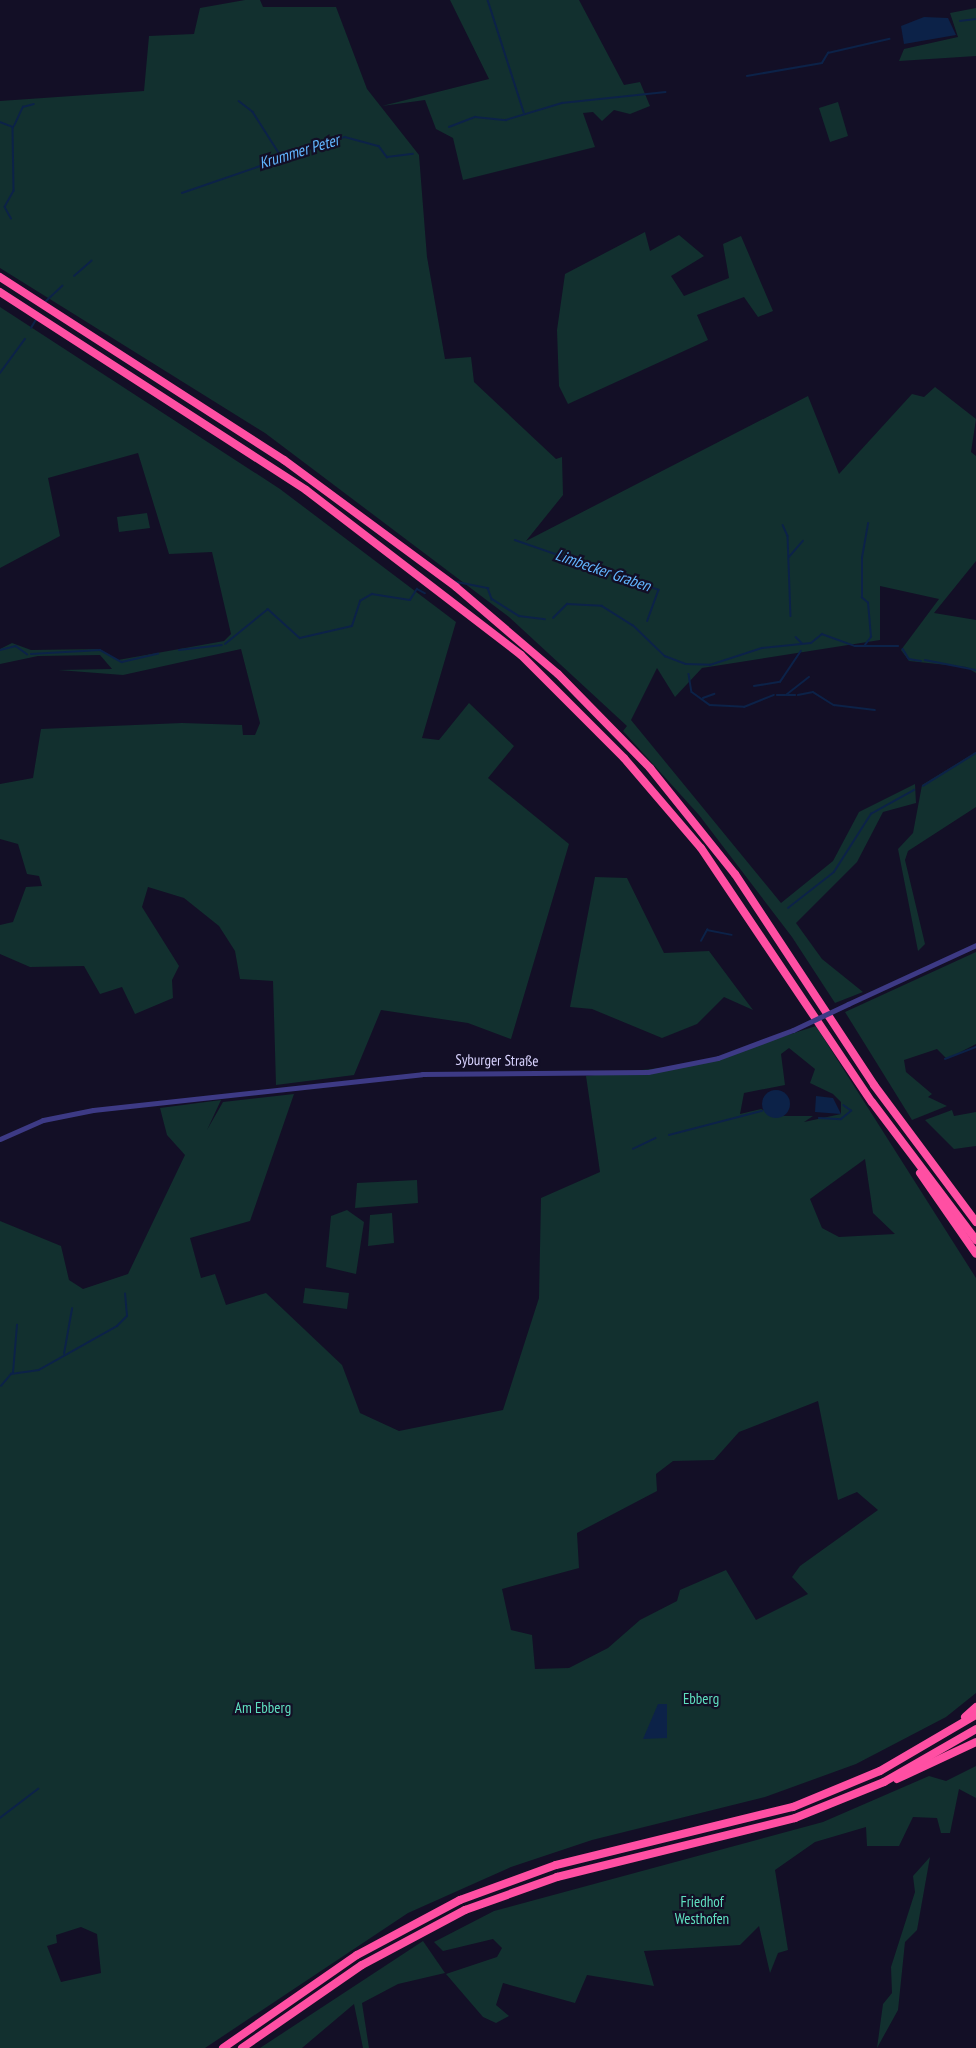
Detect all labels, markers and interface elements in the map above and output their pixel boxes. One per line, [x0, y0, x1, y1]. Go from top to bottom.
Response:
water label: Krummer Peter [257, 130, 341, 172]
water label: Limbecker Graben [553, 545, 653, 595]
street label: Syburger Straße [455, 1050, 539, 1070]
park label: Ebberg [683, 1690, 719, 1708]
park label: Am Ebberg [235, 1699, 291, 1717]
park label: Friedhof Westhofen [675, 1892, 729, 1927]

